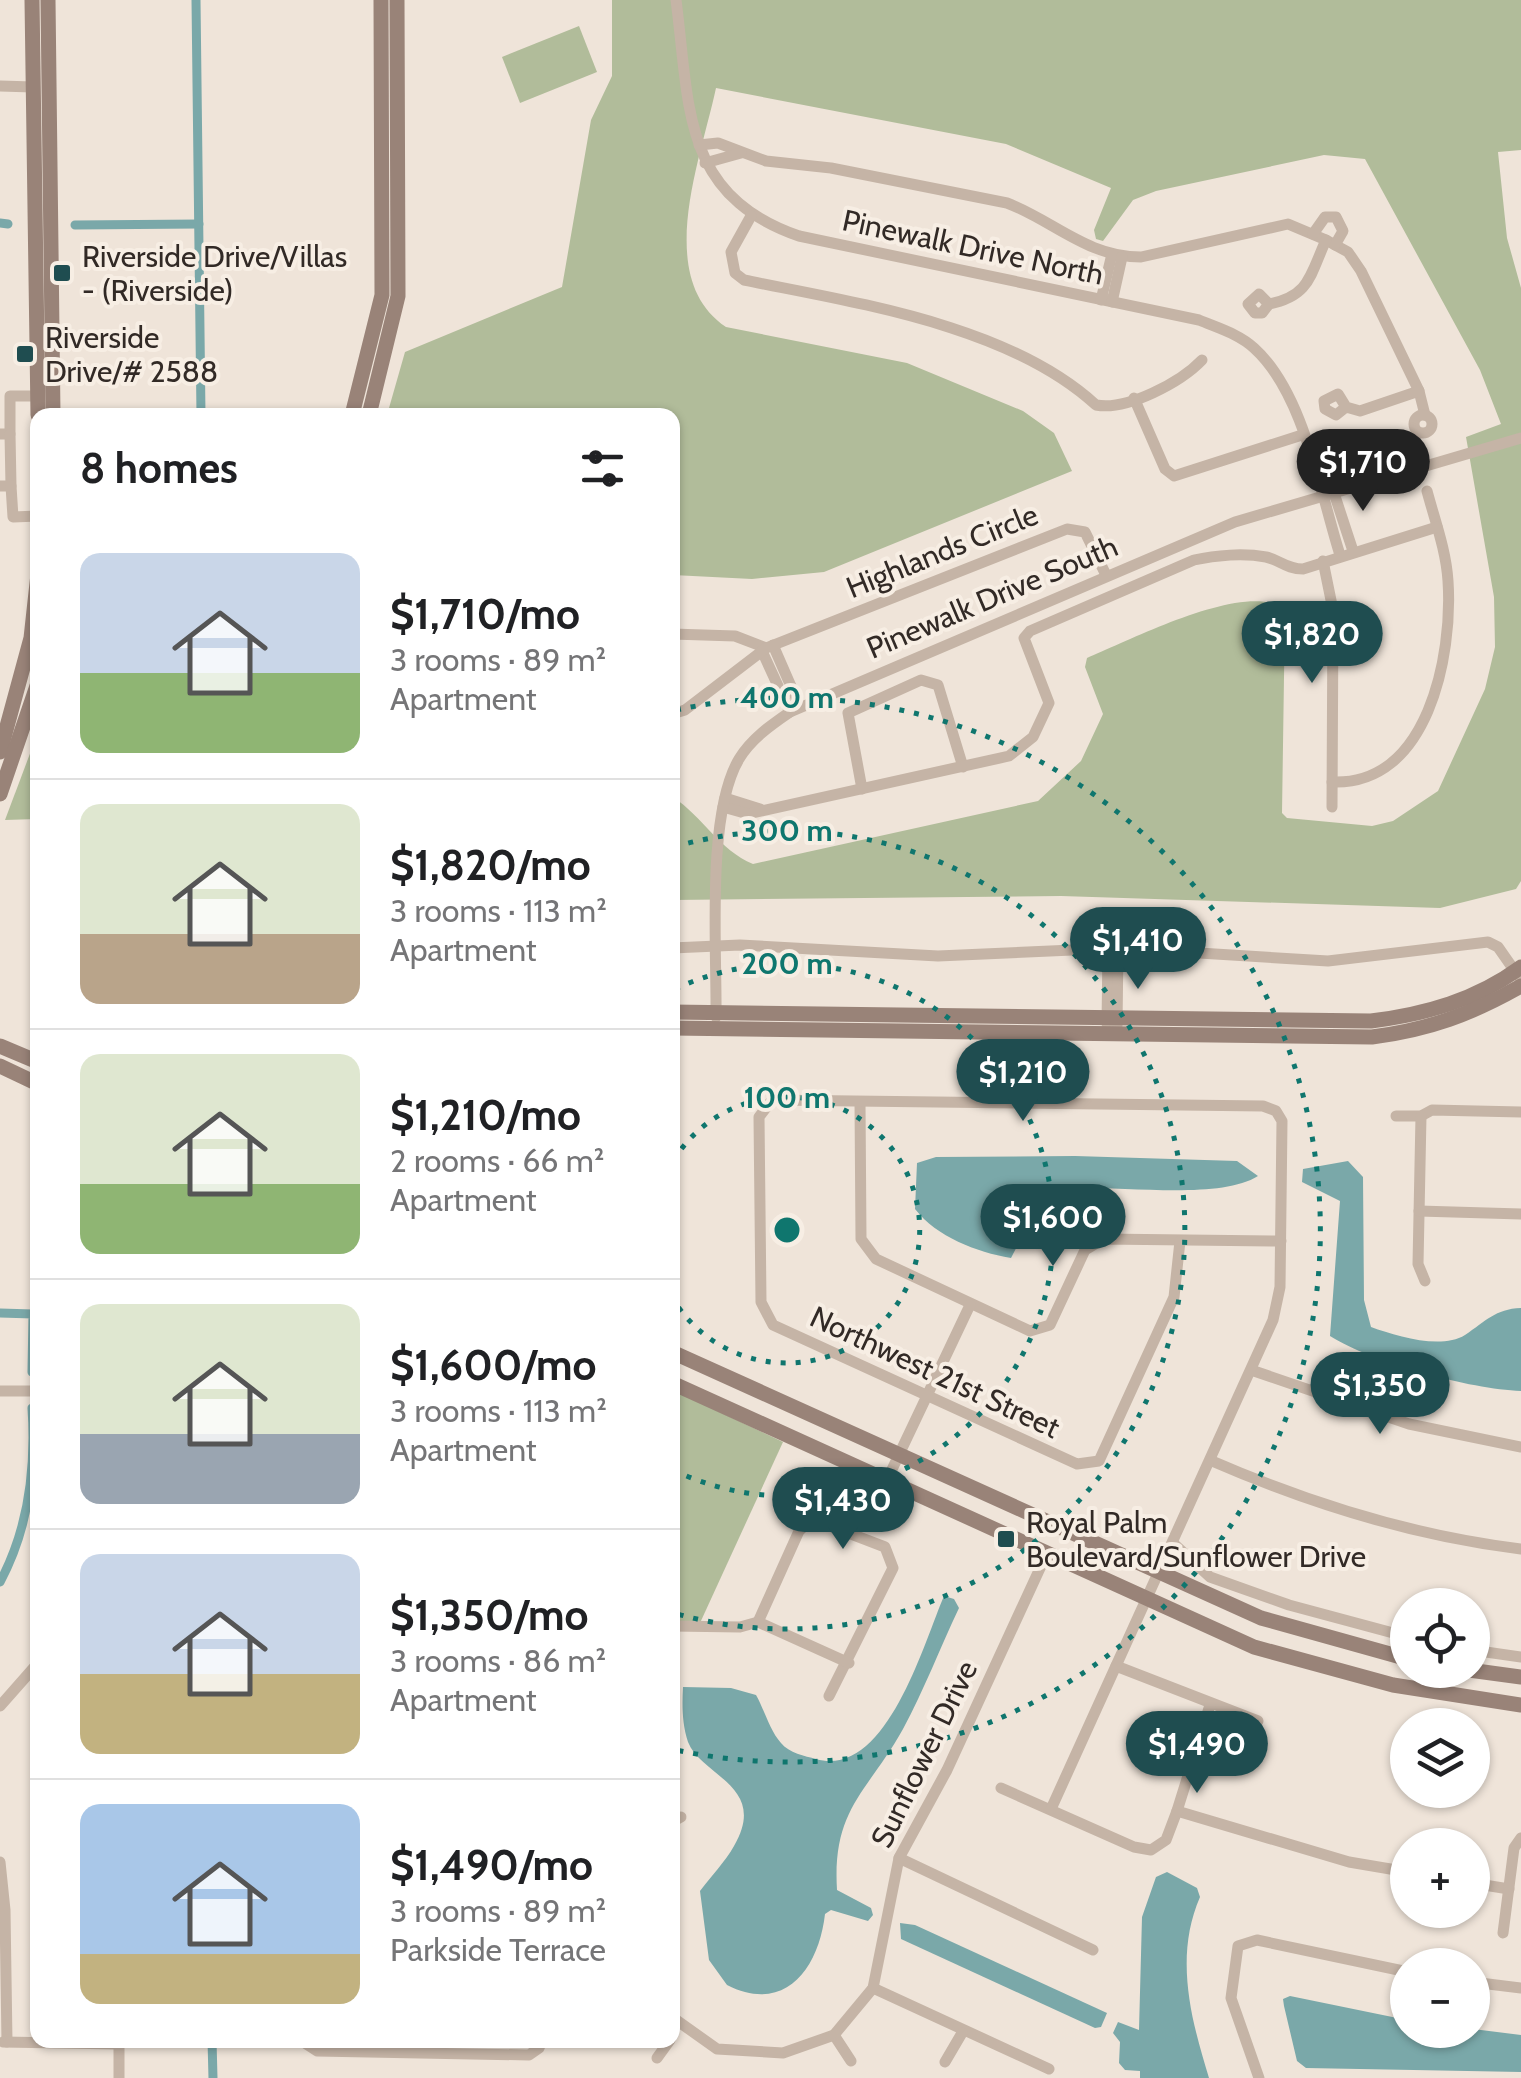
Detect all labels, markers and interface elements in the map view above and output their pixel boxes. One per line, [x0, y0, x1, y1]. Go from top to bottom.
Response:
street label: Pinewalk Drive North [839, 201, 1107, 293]
place label: Riverside Drive/Villas - (Riverside) [82, 238, 347, 309]
marker: Riverside Drive/Villas - (Riverside) [51, 262, 73, 284]
place label: Riverside Drive/# 2588 [45, 319, 218, 390]
marker: Riverside Drive/# 2588 [14, 343, 36, 365]
pin: $1,710 [1282, 429, 1444, 514]
icon: filters [575, 441, 630, 496]
text: 8 homes [80, 442, 238, 494]
text: $1,710 [1319, 442, 1407, 481]
street label: Highlands Circle [841, 496, 1043, 606]
street label: Pinewalk Drive South [861, 527, 1123, 667]
text: $1,710/mo [390, 588, 580, 640]
icon: home [160, 593, 280, 713]
pin: $1,820 [1231, 601, 1393, 686]
text: $1,820 [1264, 614, 1360, 653]
text: 3 rooms · 89 m² [390, 640, 606, 679]
text: Apartment [390, 679, 537, 718]
text: 400 m [740, 679, 834, 716]
text: 300 m [741, 812, 833, 849]
text: $1,820/mo [390, 839, 591, 891]
icon: home [160, 844, 280, 964]
text: 3 rooms · 113 m² [390, 891, 607, 930]
pin: $1,410 [1057, 907, 1219, 992]
text: $1,410 [1092, 920, 1184, 959]
text: Apartment [390, 930, 537, 969]
text: 200 m [741, 945, 833, 982]
pin: $1,210 [942, 1039, 1104, 1124]
text: $1,210 [978, 1052, 1068, 1091]
text: 100 m [744, 1079, 830, 1116]
text: $1,210/mo [390, 1089, 581, 1141]
icon: home [160, 1094, 280, 1214]
text: 2 rooms · 66 m² [390, 1141, 604, 1180]
text: Apartment [390, 1180, 537, 1219]
pin: $1,600 [972, 1184, 1134, 1269]
text: $1,600 [1003, 1197, 1103, 1236]
centre of rings [769, 1212, 805, 1248]
street label: Northwest 21st Street [804, 1298, 1066, 1446]
text: $1,600/mo [390, 1339, 596, 1391]
icon: home [160, 1344, 280, 1464]
pin: $1,350 [1299, 1352, 1461, 1437]
text: $1,350 [1333, 1365, 1427, 1404]
text: 3 rooms · 113 m² [390, 1391, 607, 1430]
text: Apartment [390, 1430, 537, 1469]
pin: $1,430 [762, 1467, 924, 1552]
text: $1,430 [794, 1480, 892, 1519]
place label: Royal Palm Boulevard/Sunflower Drive [1026, 1504, 1366, 1575]
marker: Royal Palm Boulevard/Sunflower Drive [995, 1528, 1017, 1550]
map controls [1390, 1588, 1490, 2048]
button: locate [1390, 1588, 1490, 1688]
text: $1,350/mo [390, 1589, 588, 1641]
icon: home [160, 1594, 280, 1714]
text: 3 rooms · 86 m² [390, 1641, 606, 1680]
street label: Sunflower Drive [863, 1654, 985, 1854]
text: Apartment [390, 1680, 537, 1719]
button: layers [1390, 1708, 1490, 1808]
pin: $1,490 [1116, 1711, 1278, 1796]
text: $1,490 [1148, 1724, 1246, 1763]
button: + [1390, 1828, 1490, 1928]
text: $1,490/mo [390, 1839, 593, 1891]
icon: home [160, 1844, 280, 1964]
text: 3 rooms · 89 m² [390, 1891, 606, 1930]
text: Parkside Terrace [390, 1930, 606, 1969]
button: − [1390, 1948, 1490, 2048]

